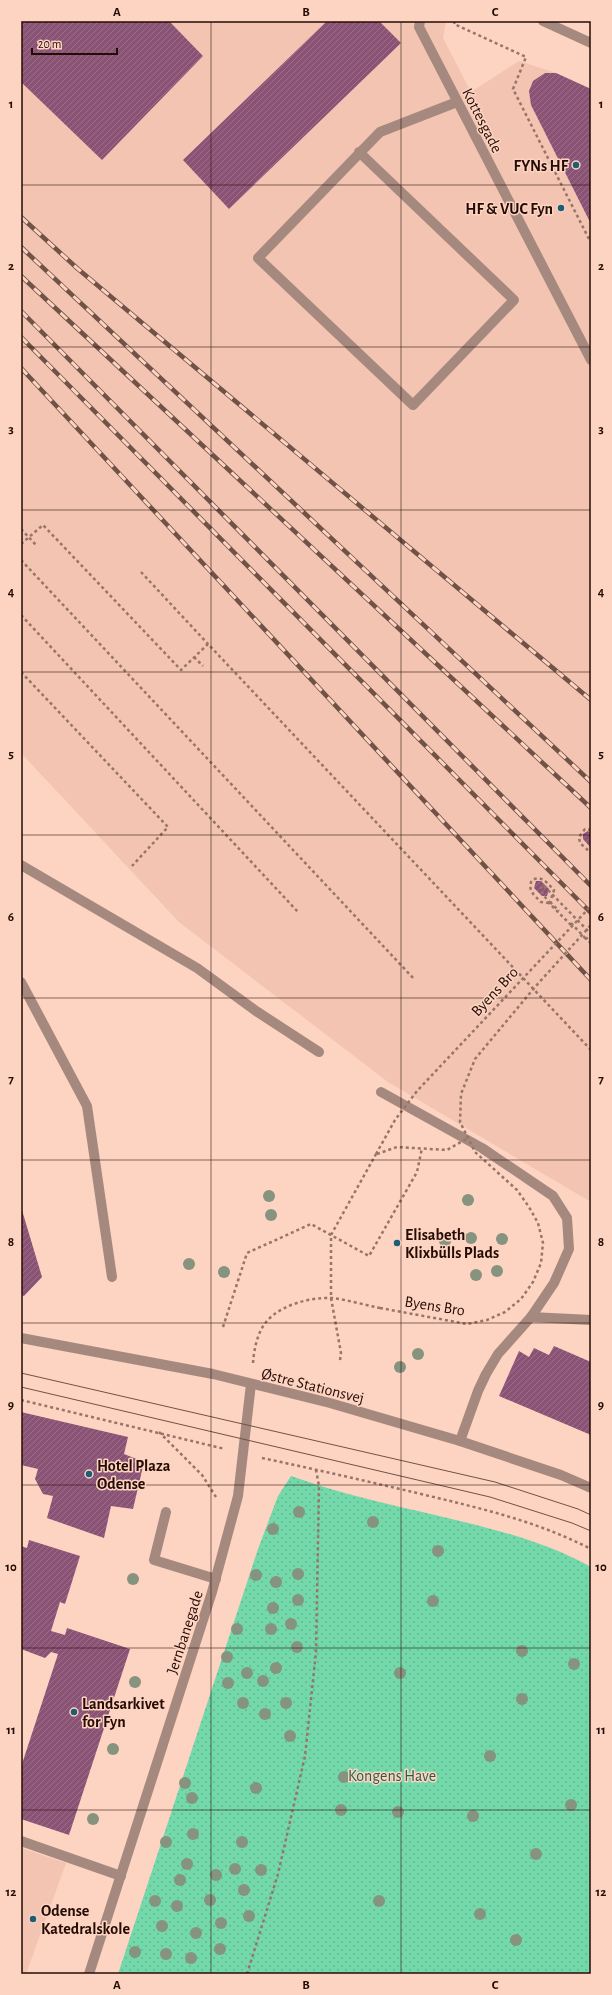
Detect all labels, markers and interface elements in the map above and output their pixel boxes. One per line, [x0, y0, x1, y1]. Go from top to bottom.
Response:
text: A [113, 6, 121, 19]
text: B [302, 6, 310, 19]
text: C [492, 6, 499, 19]
scale bar [32, 30, 117, 56]
text: 20 m [38, 38, 61, 50]
street label: Kottesgade [459, 86, 505, 155]
text: 1 [9, 98, 13, 111]
text: 1 [599, 98, 603, 111]
place label: FYNs HF [513, 158, 569, 174]
marker: FYNs HF [571, 160, 581, 170]
place label: HF & VUC Fyn [465, 201, 553, 218]
marker: HF & VUC Fyn [556, 203, 566, 213]
text: 2 [8, 260, 14, 273]
text: 2 [598, 260, 604, 273]
text: 3 [8, 423, 14, 436]
text: 3 [598, 423, 604, 436]
text: 4 [8, 586, 15, 599]
text: 4 [598, 586, 605, 599]
text: 5 [8, 748, 14, 761]
text: 5 [598, 748, 604, 761]
text: 6 [8, 911, 14, 924]
text: 6 [598, 911, 604, 924]
street label: Byens Bro [468, 964, 522, 1020]
text: 7 [8, 1073, 14, 1086]
text: 7 [598, 1073, 604, 1086]
place label: Elisabeth Klixbülls Plads [405, 1227, 499, 1261]
text: 8 [8, 1236, 14, 1249]
text: 8 [598, 1236, 604, 1249]
marker: Elisabeth Klixbülls Plads [392, 1238, 402, 1248]
street label: Byens Bro [403, 1293, 466, 1320]
street label: Østre Stationsvej [259, 1365, 366, 1407]
text: 9 [8, 1399, 14, 1412]
text: 9 [598, 1399, 604, 1412]
place label: Hotel Plaza Odense [97, 1458, 171, 1492]
marker: Hotel Plaza Odense [84, 1469, 94, 1479]
text: 10 [5, 1561, 17, 1574]
text: 10 [595, 1561, 607, 1574]
street label: Jernbanegade [164, 1588, 206, 1676]
place label: Landsarkivet for Fyn [82, 1696, 165, 1731]
marker: Landsarkivet for Fyn [69, 1707, 79, 1717]
text: 11 [6, 1724, 16, 1737]
text: 11 [596, 1724, 606, 1737]
park label: Kongens Have [348, 1768, 436, 1784]
text: 12 [6, 1886, 16, 1899]
text: 12 [596, 1886, 606, 1899]
place label: Odense Katedralskole [41, 1903, 130, 1937]
marker: Odense Katedralskole [28, 1914, 38, 1924]
text: A [113, 1979, 121, 1992]
text: B [302, 1979, 310, 1992]
text: C [492, 1979, 499, 1992]

